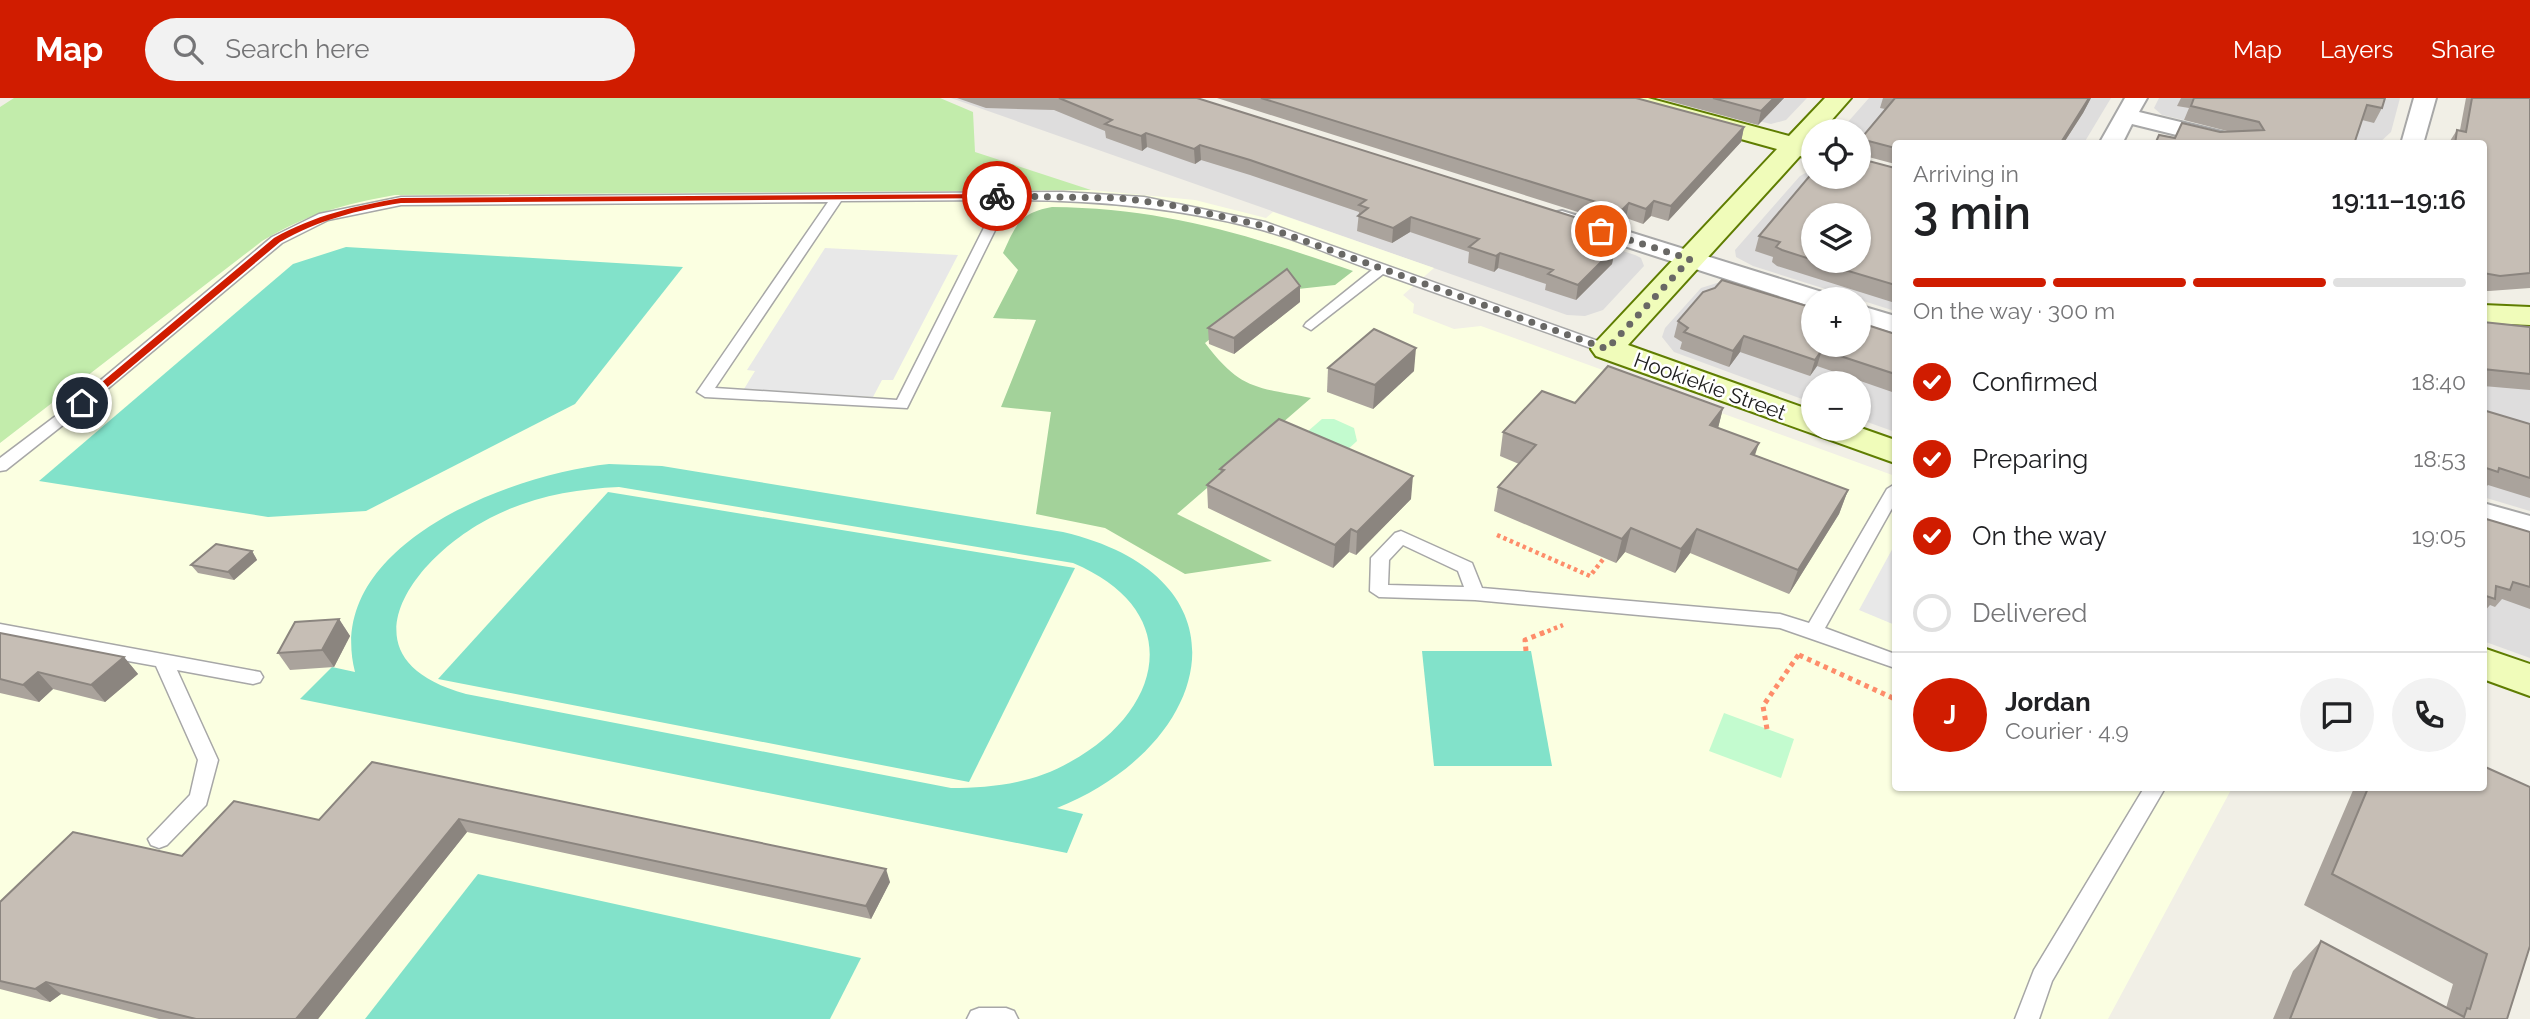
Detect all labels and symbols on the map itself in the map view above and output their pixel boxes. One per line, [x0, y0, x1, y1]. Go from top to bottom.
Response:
courier [962, 161, 1032, 231]
pin [1571, 201, 1631, 261]
street label: Hookiekie Street [1631, 347, 1789, 425]
pin [52, 373, 112, 433]

